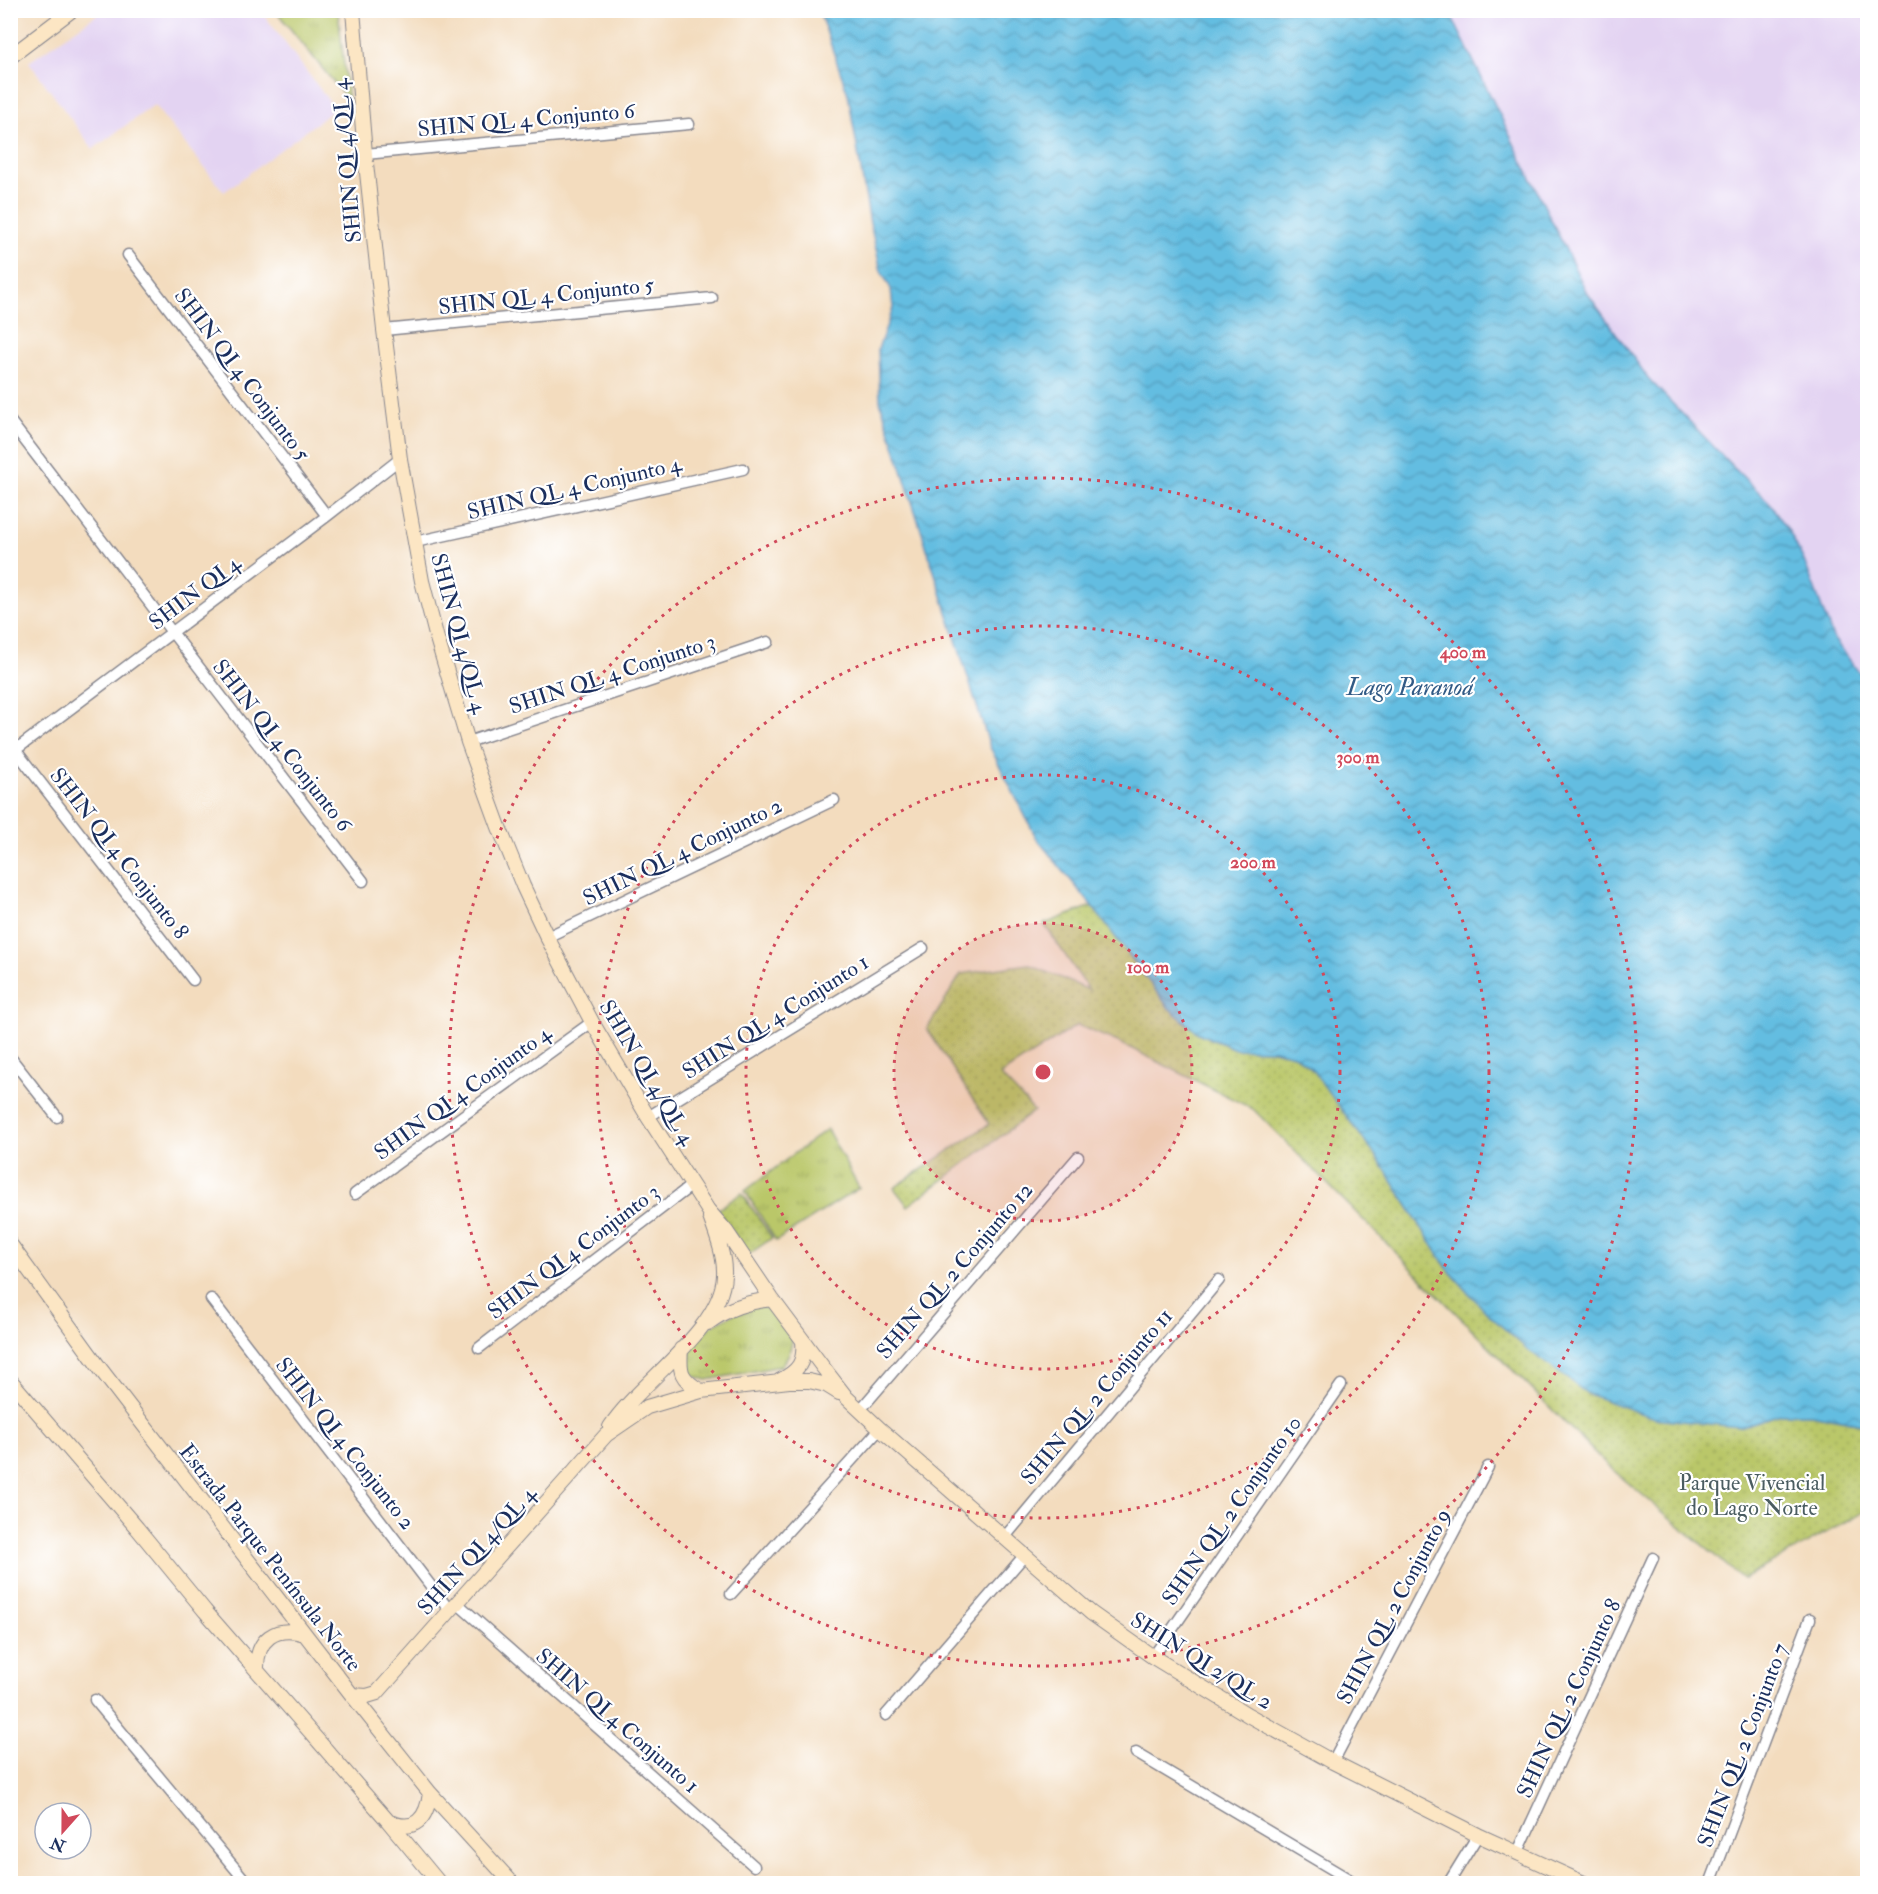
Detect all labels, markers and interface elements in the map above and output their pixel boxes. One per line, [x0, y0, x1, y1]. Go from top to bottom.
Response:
street label: SHIN QI 4/QL 4 [326, 77, 368, 244]
street label: SHIN QL 4 Conjunto 6 [416, 96, 638, 143]
street label: SHIN QL 4 Conjunto 5 [437, 271, 656, 321]
street label: SHIN QI 4 Conjunto 5 [168, 283, 317, 467]
street label: SHIN QL 4 Conjunto 4 [465, 449, 685, 526]
street label: SHIN QI 4 [143, 549, 247, 636]
street label: SHIN QI 4/QL 4 [424, 550, 494, 717]
street label: SHIN QL 4 Conjunto 3 [506, 627, 719, 721]
text: 400 m [1439, 641, 1487, 664]
street label: SHIN QI 4 Conjunto 6 [206, 654, 359, 839]
water label: Lago Paranoá [1345, 672, 1476, 703]
text: 300 m [1336, 746, 1381, 769]
street label: SHIN QI 4 Conjunto 8 [43, 762, 195, 945]
street label: SHIN QL 4 Conjunto 2 [578, 792, 787, 912]
text: 200 m [1230, 851, 1277, 874]
street label: SHIN QL 4 Conjunto 1 [677, 948, 874, 1086]
text: 100 m [1127, 956, 1170, 979]
street label: SHIN QI 4/QL 4 [593, 995, 702, 1151]
street label: SHIN QI 4 Conjunto 4 [369, 1019, 557, 1166]
centre of rings [1033, 1062, 1053, 1082]
street label: SHIN QL 2 Conjunto 12 [870, 1177, 1039, 1365]
street label: SHIN QI 4 Conjunto 3 [482, 1178, 665, 1326]
street label: SHIN QL 2 Conjunto 11 [1015, 1303, 1179, 1491]
street label: SHIN QI 4 Conjunto 2 [269, 1352, 421, 1535]
street label: SHIN QL 2 Conjunto 10 [1156, 1410, 1308, 1611]
street label: Estrada Parque Península Norte [173, 1438, 368, 1677]
park label: Parque Vivencial do Lago Norte [1679, 1469, 1826, 1522]
street label: SHIN QI 4/QL 4 [411, 1479, 543, 1621]
street label: SHIN QL 2 Conjunto 9 [1330, 1504, 1457, 1709]
street label: SHIN QL 2 Conjunto 8 [1510, 1594, 1627, 1802]
street label: SHIN QI 2/QL 2 [1125, 1606, 1278, 1716]
street label: SHIN QL 2 Conjunto 7 [1691, 1639, 1795, 1851]
street label: SHIN QI 4 Conjunto 1 [530, 1642, 705, 1799]
north arrow [33, 1801, 93, 1861]
text: N [47, 1832, 69, 1856]

